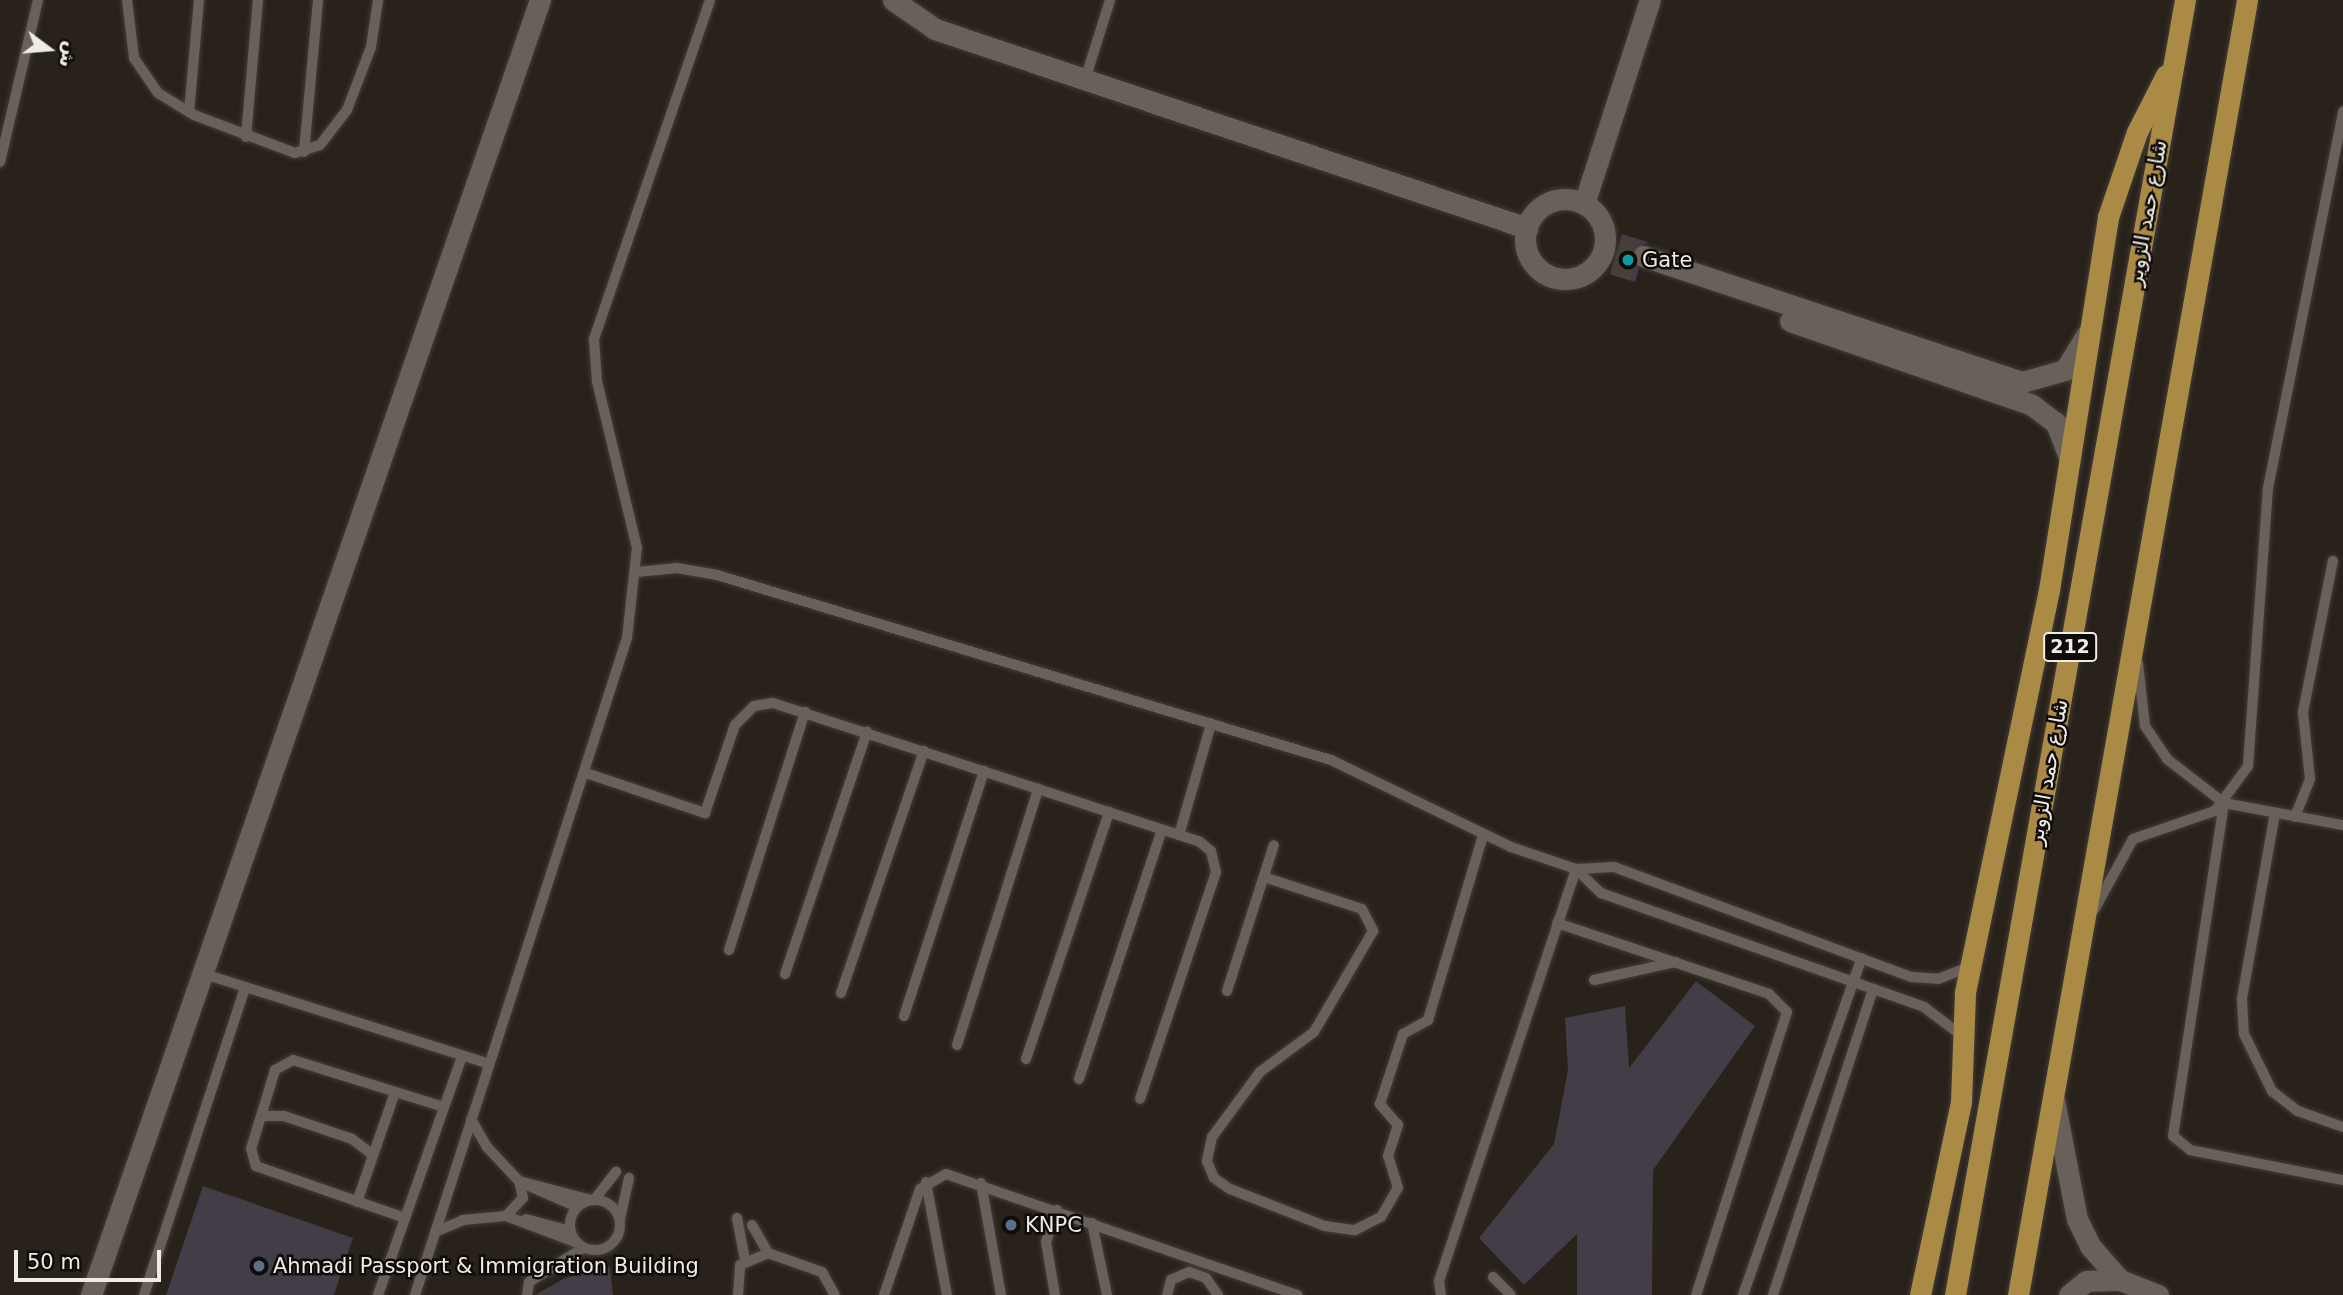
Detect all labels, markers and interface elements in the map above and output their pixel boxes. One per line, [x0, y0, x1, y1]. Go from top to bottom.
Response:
north arrow [14, 14, 84, 84]
text: ش [55, 39, 83, 70]
street label: شارع حمد الزوير [2122, 138, 2172, 288]
place label: Gate [1642, 247, 1692, 273]
marker: Gate [1620, 252, 1636, 268]
road number: 212 [2042, 632, 2098, 662]
street label: شارع حمد الزوير [2023, 697, 2073, 847]
place label: KNPC [1025, 1212, 1082, 1238]
marker: KNPC [1003, 1217, 1019, 1233]
scale bar [18, 1236, 164, 1280]
text: 50 m [27, 1250, 81, 1274]
place label: Ahmadi Passport & Immigration Building [273, 1253, 699, 1279]
marker: Ahmadi Passport & Immigration Building [251, 1258, 267, 1274]

